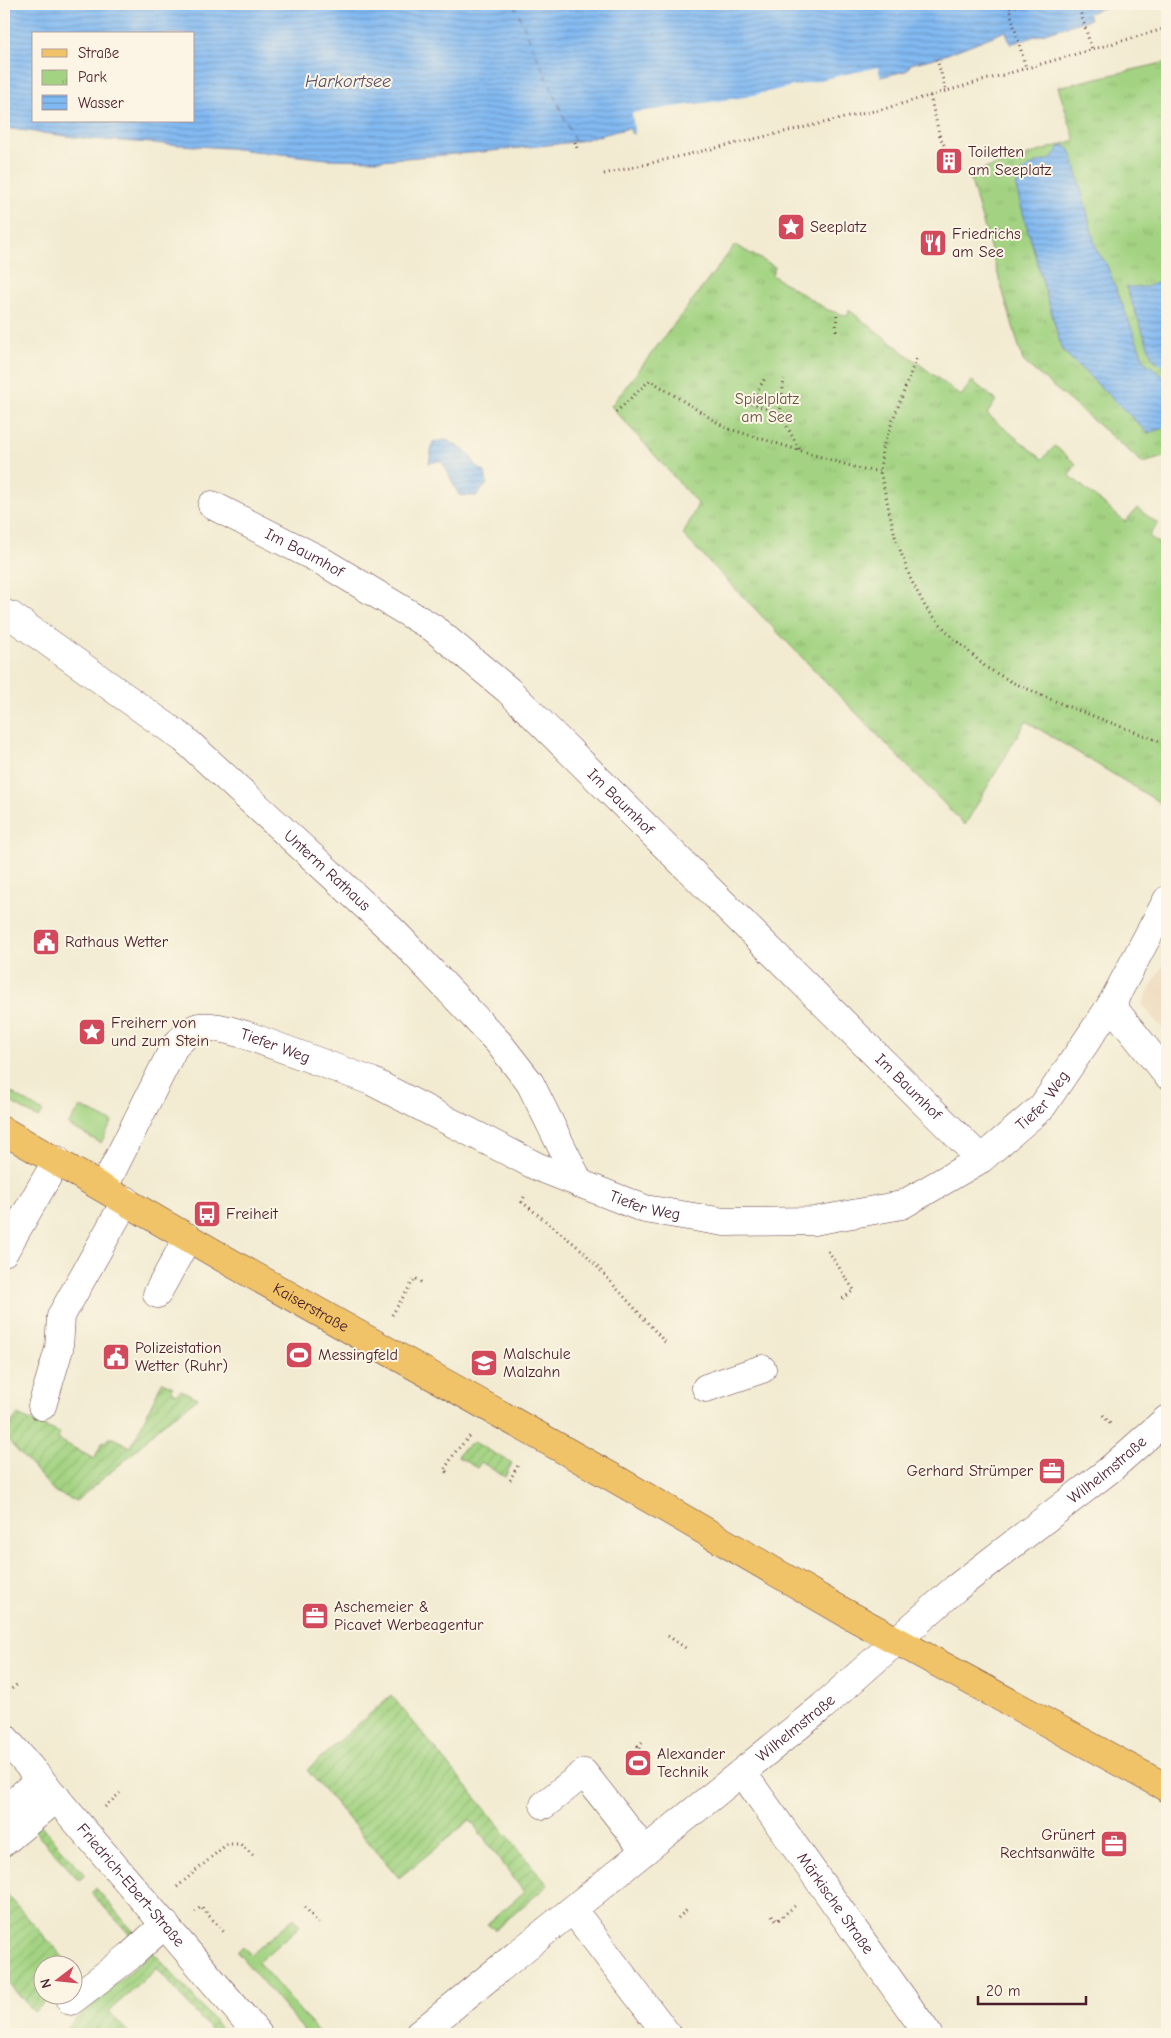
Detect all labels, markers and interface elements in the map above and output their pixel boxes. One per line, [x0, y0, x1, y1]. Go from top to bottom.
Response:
legend [32, 32, 195, 122]
text: Straße [78, 44, 120, 62]
text: Park [78, 68, 107, 86]
water label: Harkortsee [305, 71, 391, 92]
text: Wasser [78, 94, 124, 112]
place label: Toiletten am Seeplatz [968, 143, 1052, 179]
building icon: Toiletten am Seeplatz [934, 146, 964, 176]
place icon: Seeplatz [776, 212, 806, 242]
place label: Seeplatz [810, 218, 867, 236]
place label: Friedrichs am See [952, 225, 1021, 261]
restaurant icon: Friedrichs am See [918, 228, 948, 258]
park label: Spielplatz am See [735, 390, 799, 426]
street label: Im Baumhof [262, 525, 348, 582]
street label: Im Baumhof [584, 765, 659, 839]
street label: Unterm Rathaus [280, 826, 374, 915]
public building icon: Rathaus Wetter [31, 927, 61, 957]
place label: Rathaus Wetter [65, 933, 169, 951]
place label: Freiherr von und zum Stein [111, 1014, 209, 1050]
place icon: Freiherr von und zum Stein [77, 1017, 107, 1047]
street label: Tiefer Weg [238, 1025, 313, 1067]
street label: Im Baumhof [871, 1050, 946, 1125]
street label: Tiefer Weg [1012, 1067, 1073, 1134]
street label: Tiefer Weg [607, 1187, 682, 1224]
bus stop icon: Freiheit [192, 1199, 222, 1229]
place label: Freiheit [226, 1205, 278, 1223]
street label: Kaiserstraße [270, 1279, 352, 1336]
place label: Polizeistation Wetter (Ruhr) [135, 1339, 228, 1375]
sports icon: Messingfeld [284, 1340, 314, 1370]
public building icon: Polizeistation Wetter (Ruhr) [101, 1342, 131, 1372]
place label: Malschule Malzahn [503, 1345, 571, 1381]
place label: Messingfeld [318, 1346, 398, 1364]
school or university icon: Malschule Malzahn [469, 1348, 499, 1378]
street label: Wilhelmstraße [1064, 1432, 1150, 1508]
office icon: Gerhard Strümper [1037, 1456, 1067, 1486]
place label: Gerhard Strümper [907, 1462, 1034, 1480]
place label: Aschemeier & Picavet Werbeagentur [334, 1598, 484, 1634]
office icon: Aschemeier & Picavet Werbeagentur [300, 1601, 330, 1631]
street label: Wilhelmstraße [753, 1691, 839, 1766]
place label: Alexander Technik [657, 1745, 726, 1781]
sports icon: Alexander Technik [623, 1748, 653, 1778]
street label: Friedrich-Ebert-Straße [73, 1820, 188, 1950]
place label: Grünert Rechtsanwälte [1000, 1826, 1095, 1862]
office icon: Grünert Rechtsanwälte [1099, 1829, 1129, 1859]
street label: Märkische Straße [793, 1849, 877, 1957]
north arrow [32, 1956, 82, 2006]
scale bar [978, 1973, 1086, 2005]
text: N [37, 1977, 55, 1990]
text: 20 m [986, 1982, 1020, 2000]

